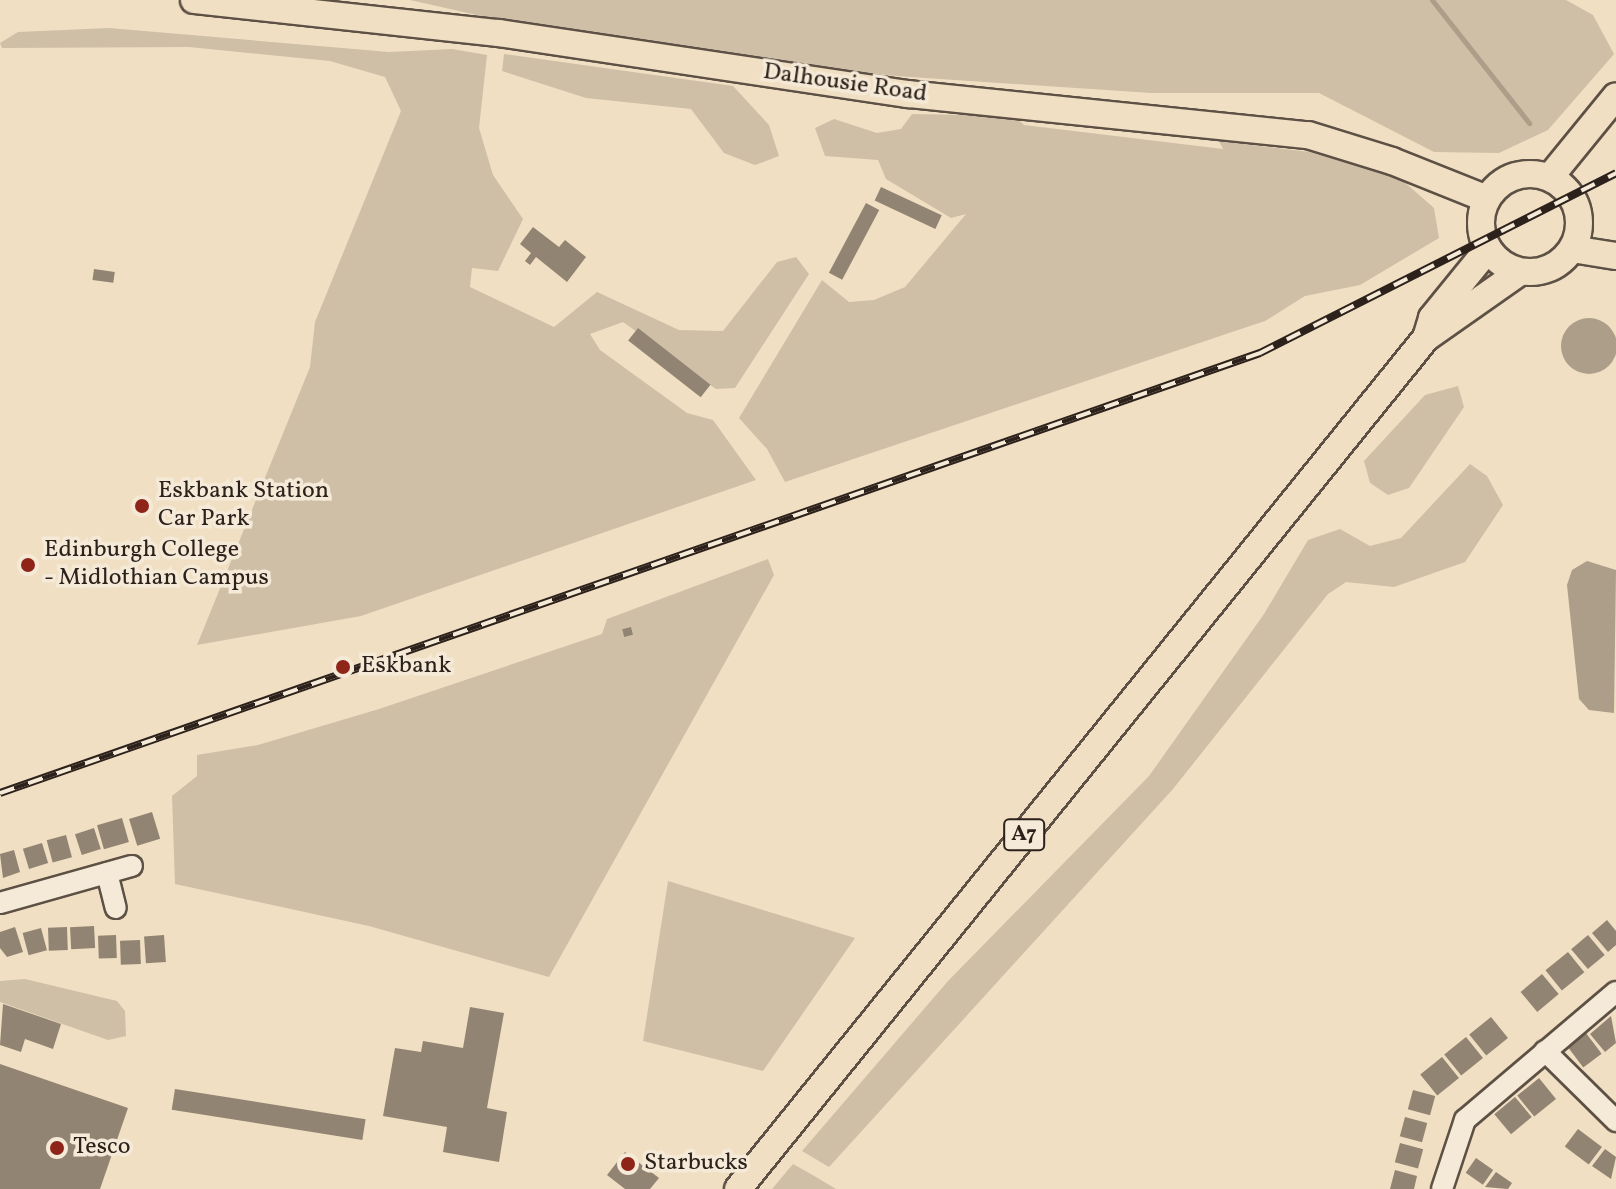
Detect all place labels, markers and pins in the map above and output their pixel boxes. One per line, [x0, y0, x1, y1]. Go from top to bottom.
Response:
place label: Eskbank Station Car Park [158, 478, 329, 534]
marker: Eskbank Station Car Park [133, 497, 151, 515]
place label: Edinburgh College - Midlothian Campus [44, 537, 269, 593]
marker: Edinburgh College - Midlothian Campus [19, 556, 37, 574]
place label: Eskbank [361, 653, 451, 681]
marker: Eskbank [332, 656, 354, 678]
place label: Tesco [73, 1134, 131, 1162]
marker: Tesco [48, 1139, 66, 1157]
place label: Starbucks [644, 1150, 748, 1178]
marker: Starbucks [619, 1155, 637, 1173]

